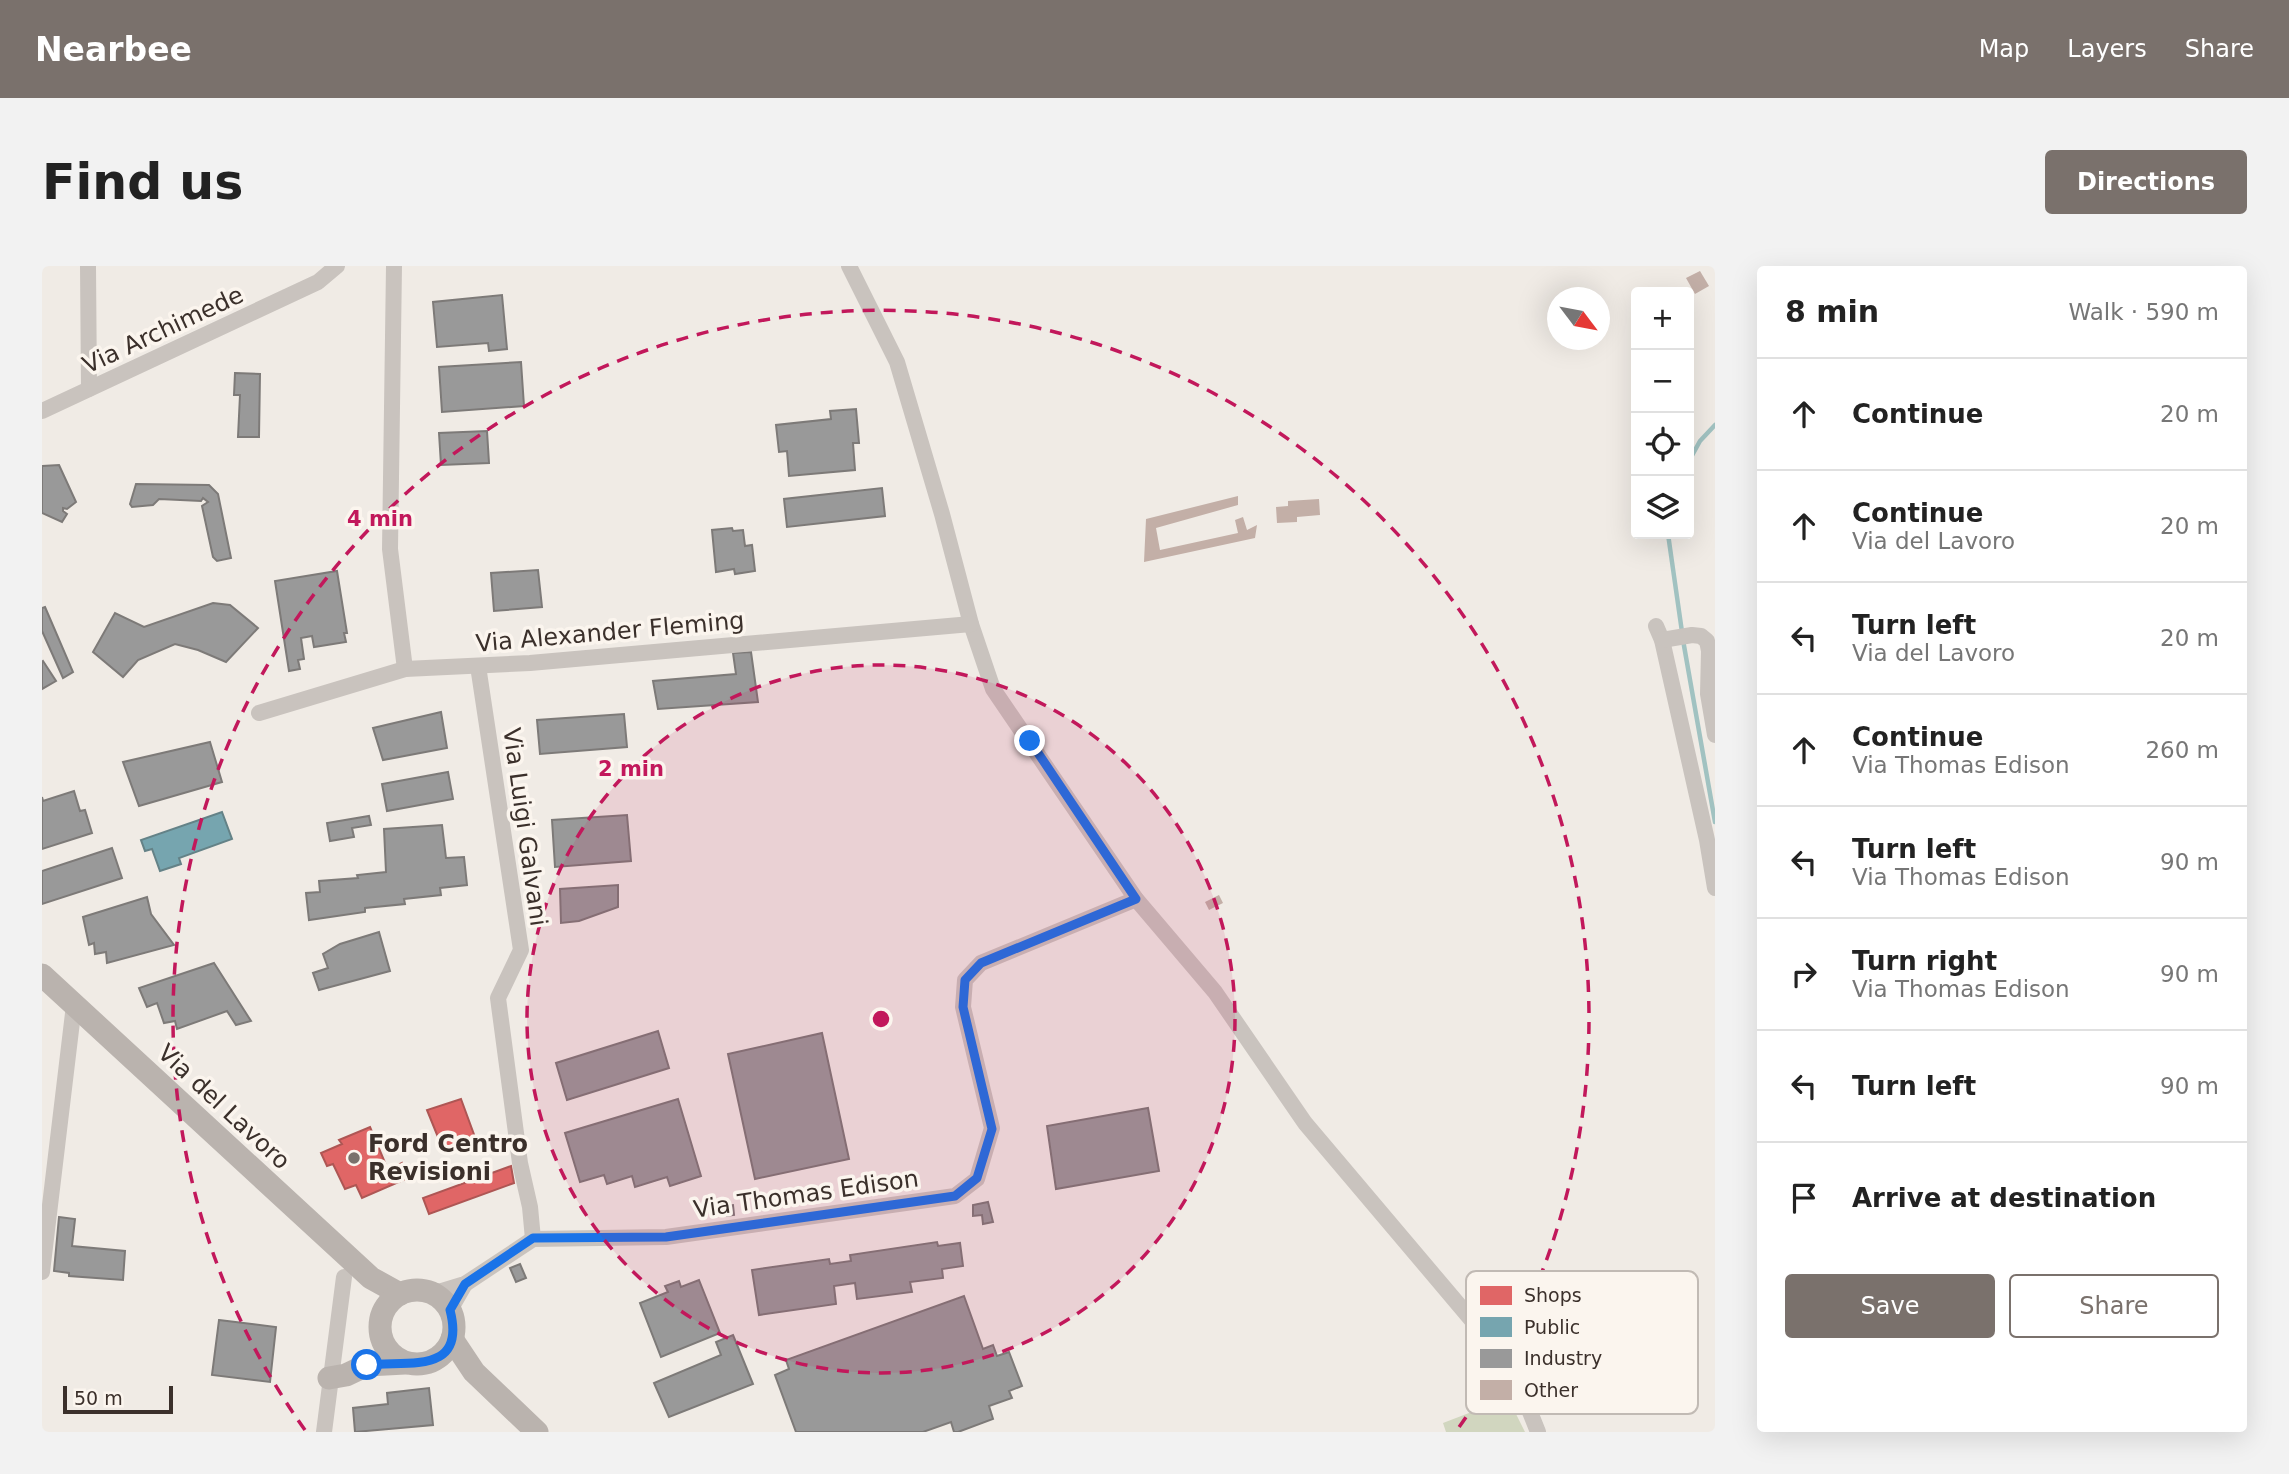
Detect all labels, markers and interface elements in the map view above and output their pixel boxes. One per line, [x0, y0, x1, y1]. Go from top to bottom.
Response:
text: Nearbee [35, 30, 192, 69]
text: Map [1979, 35, 2029, 63]
text: Layers [2067, 35, 2147, 63]
text: Share [2185, 35, 2254, 63]
button: Directions [2045, 150, 2247, 214]
text: Find us [42, 154, 243, 211]
street label: Via Archimede [78, 281, 248, 379]
north arrow [1547, 287, 1610, 350]
map controls [1631, 287, 1694, 539]
button: + [1631, 287, 1694, 350]
text: 8 min [1785, 294, 1879, 329]
text: Walk · 590 m [2068, 299, 2219, 325]
button: − [1631, 350, 1694, 413]
icon: ahead [1785, 395, 1823, 433]
text: Continue [1852, 399, 1983, 429]
text: 20 m [2160, 401, 2219, 427]
button: locate [1631, 413, 1694, 476]
button: layers [1631, 476, 1694, 539]
text: Continue [1852, 498, 1983, 528]
text: 4 min [347, 507, 413, 531]
icon: ahead [1785, 507, 1823, 545]
text: 20 m [2160, 513, 2219, 539]
text: Via del Lavoro [1852, 528, 2015, 554]
street label: Via Alexander Fleming [474, 606, 746, 658]
text: Turn left [1852, 610, 1976, 640]
icon: left [1785, 619, 1823, 657]
text: 20 m [2160, 625, 2219, 651]
text: Via del Lavoro [1852, 640, 2015, 666]
text: Continue [1852, 722, 1983, 752]
route end [1014, 725, 1045, 756]
street label: Via Luigi Galvani [497, 726, 553, 928]
icon: ahead [1785, 731, 1823, 769]
text: 260 m [2145, 737, 2219, 763]
text: Via Thomas Edison [1852, 752, 2070, 778]
text: 2 min [598, 757, 664, 781]
text: Turn left [1852, 834, 1976, 864]
icon: left [1785, 843, 1823, 881]
text: 90 m [2160, 849, 2219, 875]
text: Via Thomas Edison [1852, 864, 2070, 890]
text: Turn right [1852, 946, 1997, 976]
icon: right [1785, 955, 1823, 993]
text: 90 m [2160, 961, 2219, 987]
text: Via Thomas Edison [1852, 976, 2070, 1002]
centre of rings [869, 1007, 893, 1031]
street label: Via del Lavoro [152, 1039, 296, 1175]
icon: left [1785, 1067, 1823, 1105]
text: Turn left [1852, 1071, 1976, 1101]
text: 90 m [2160, 1073, 2219, 1099]
place label: Ford Centro Revisioni [368, 1130, 528, 1186]
marker: Ford Centro Revisioni [346, 1150, 362, 1166]
street label: Via Thomas Edison [692, 1164, 920, 1224]
icon: arrive [1785, 1179, 1823, 1217]
text: Arrive at destination [1852, 1183, 2156, 1213]
legend [1466, 1271, 1698, 1414]
button: Save [1785, 1274, 1995, 1338]
button: Share [2009, 1274, 2219, 1338]
text: Shops [1524, 1284, 1582, 1306]
text: Public [1524, 1316, 1580, 1338]
text: Industry [1524, 1347, 1602, 1369]
route start [351, 1349, 382, 1380]
text: Other [1524, 1379, 1578, 1401]
scale bar [63, 1383, 173, 1415]
text: 50 m [74, 1387, 123, 1409]

